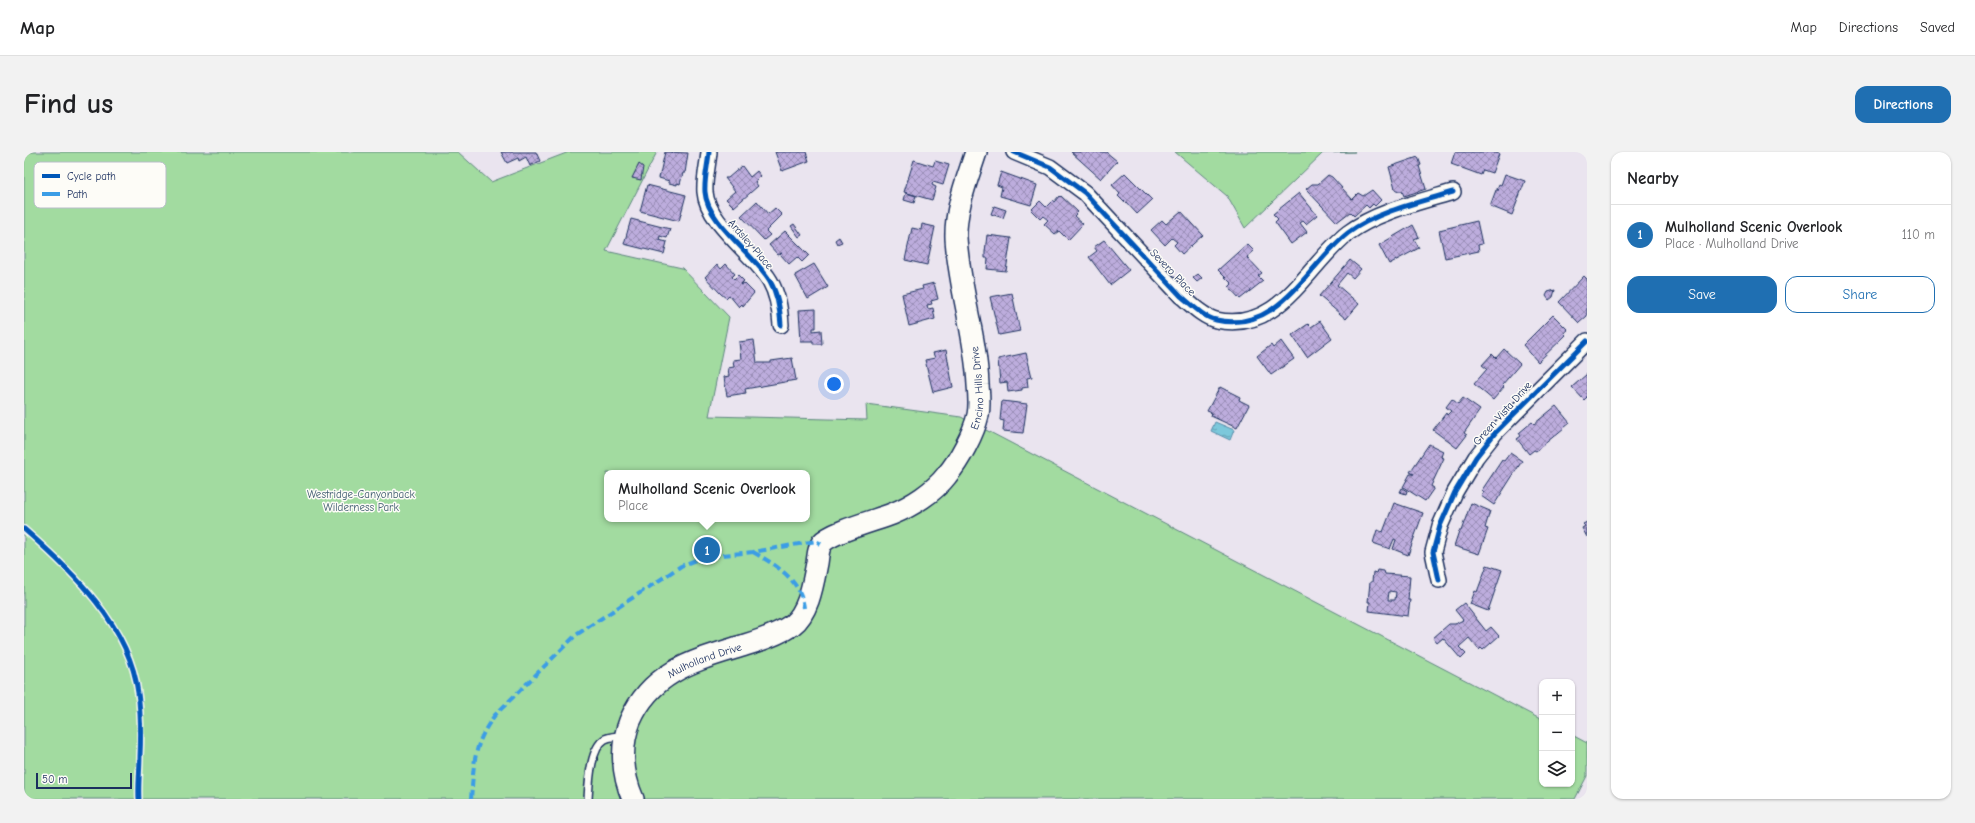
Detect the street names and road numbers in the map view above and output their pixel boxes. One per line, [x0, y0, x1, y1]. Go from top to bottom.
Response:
street label: Ardsley Place [725, 217, 776, 273]
street label: Severo Place [1147, 246, 1199, 299]
street label: Encino Hills Drive [968, 345, 986, 431]
street label: Green Vista Drive [1470, 378, 1535, 448]
street label: Mulholland Drive [665, 640, 744, 681]

